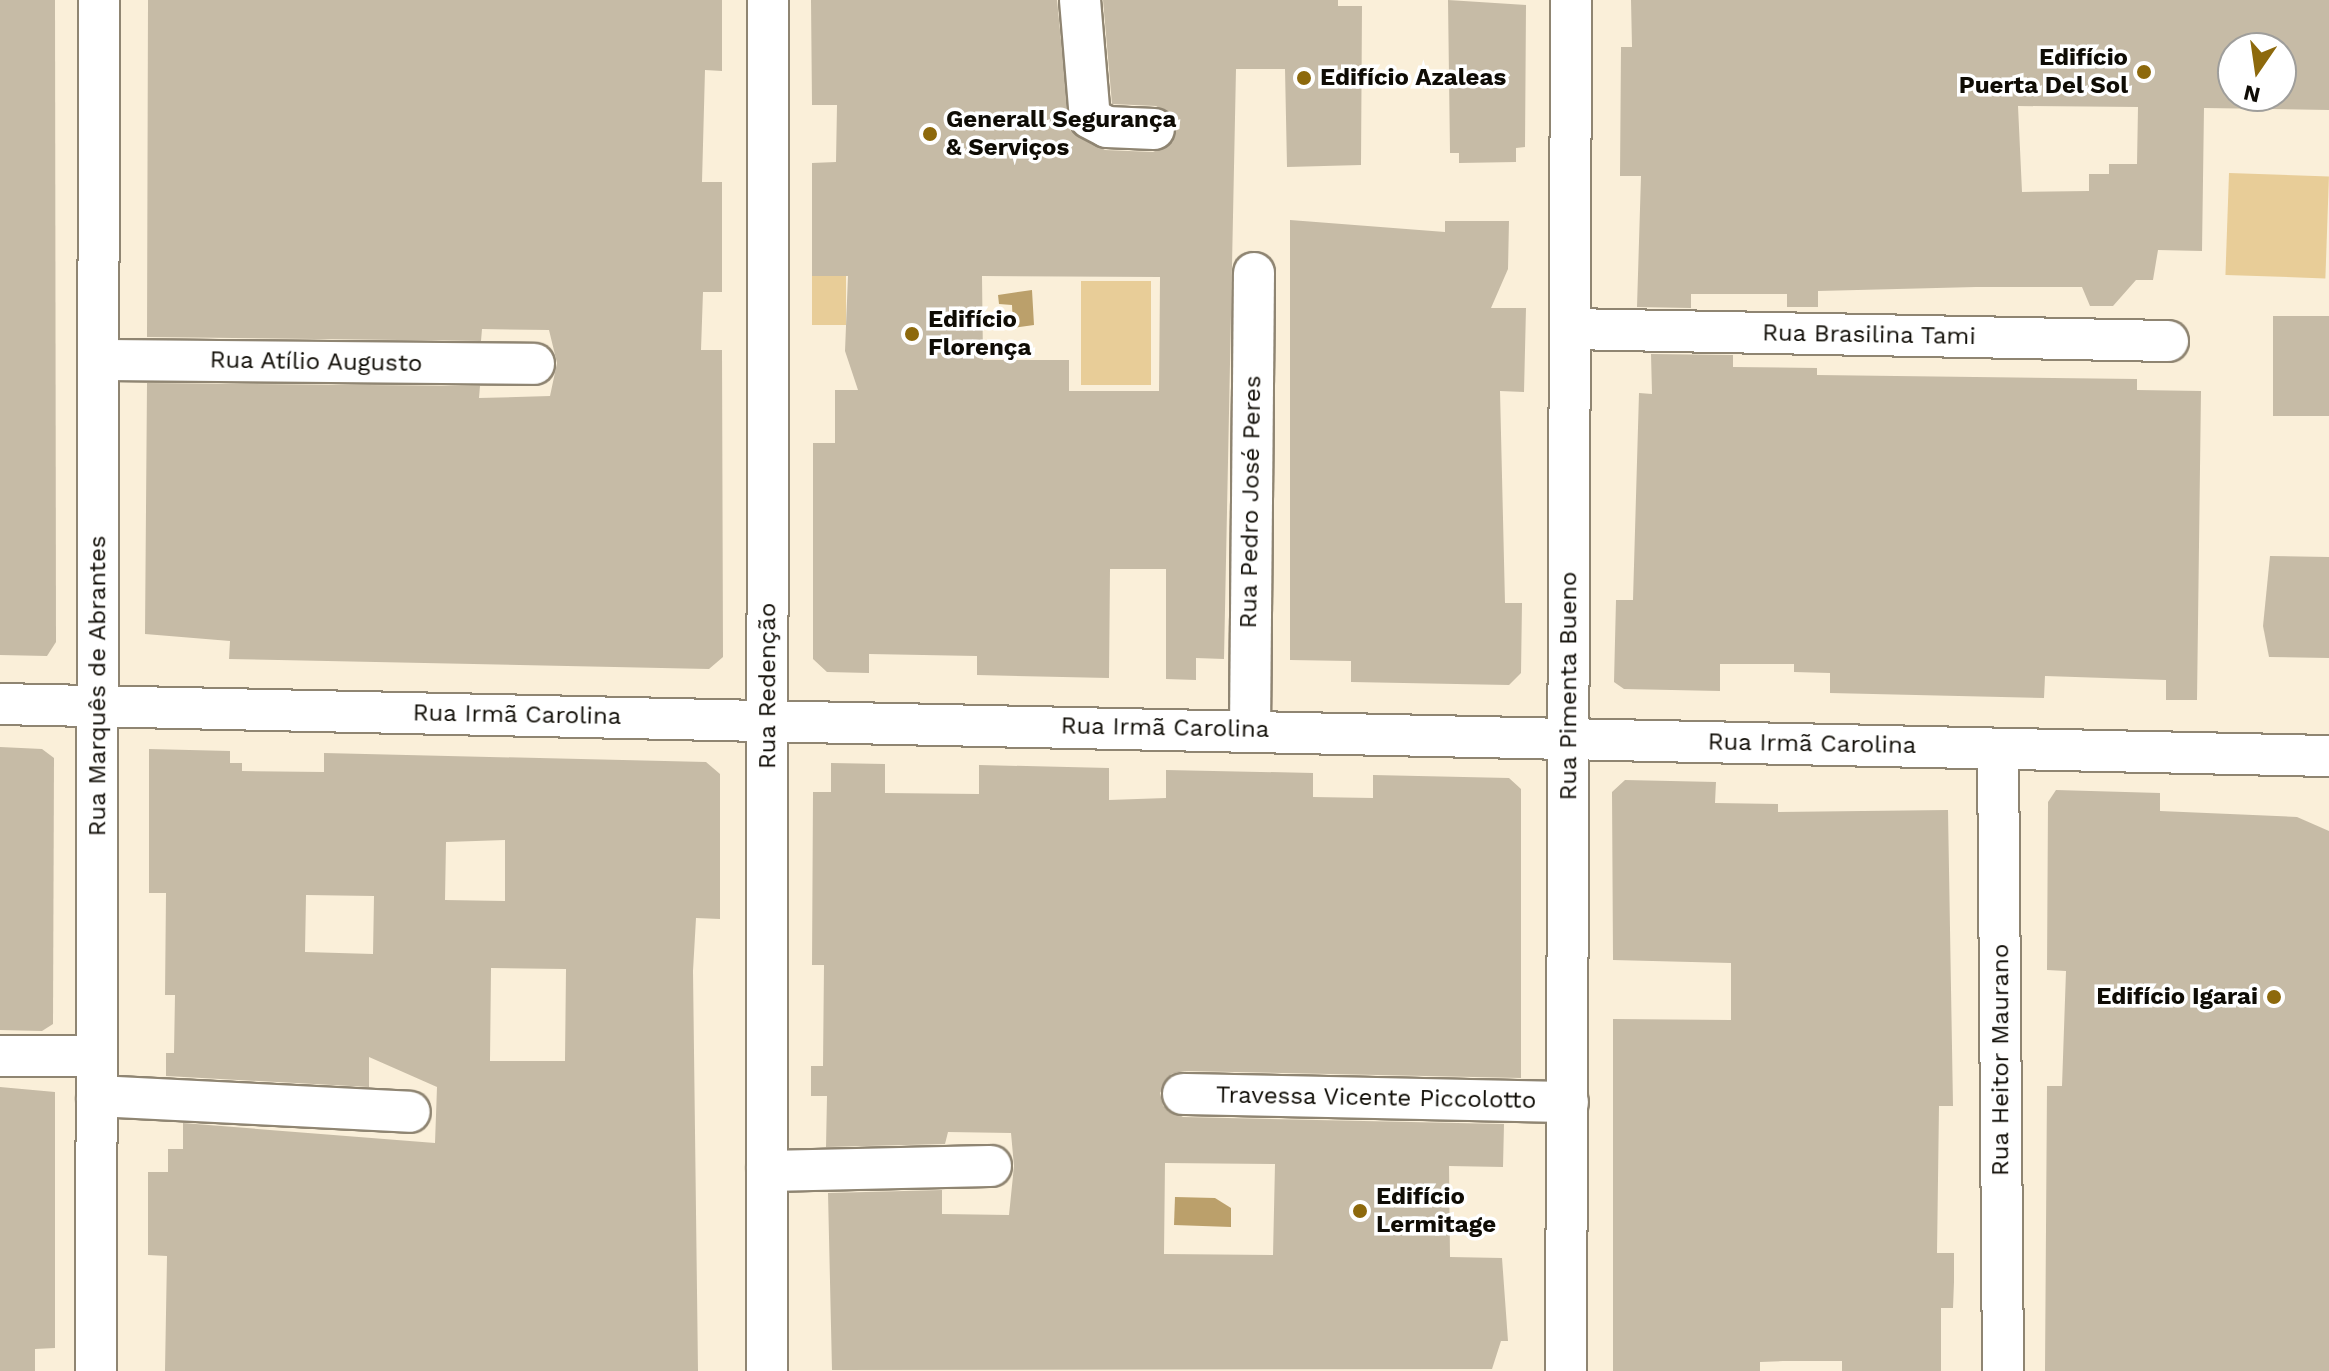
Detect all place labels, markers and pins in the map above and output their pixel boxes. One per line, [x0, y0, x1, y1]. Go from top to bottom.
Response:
place label: Edifício Puerta Del Sol [1958, 44, 2128, 100]
marker: Edifício Puerta Del Sol [2135, 63, 2153, 81]
place label: Edifício Azaleas [1320, 64, 1507, 92]
marker: Edifício Azaleas [1295, 69, 1313, 87]
place label: Generall Segurança & Serviços [946, 106, 1177, 162]
marker: Generall Segurança & Serviços [921, 125, 939, 143]
place label: Edifício Florença [928, 306, 1031, 362]
marker: Edifício Florença [903, 325, 921, 343]
place label: Edifício Igarai [2096, 983, 2258, 1011]
marker: Edifício Igarai [2265, 988, 2283, 1006]
place label: Edifício Lermitage [1376, 1183, 1496, 1239]
marker: Edifício Lermitage [1351, 1202, 1369, 1220]

